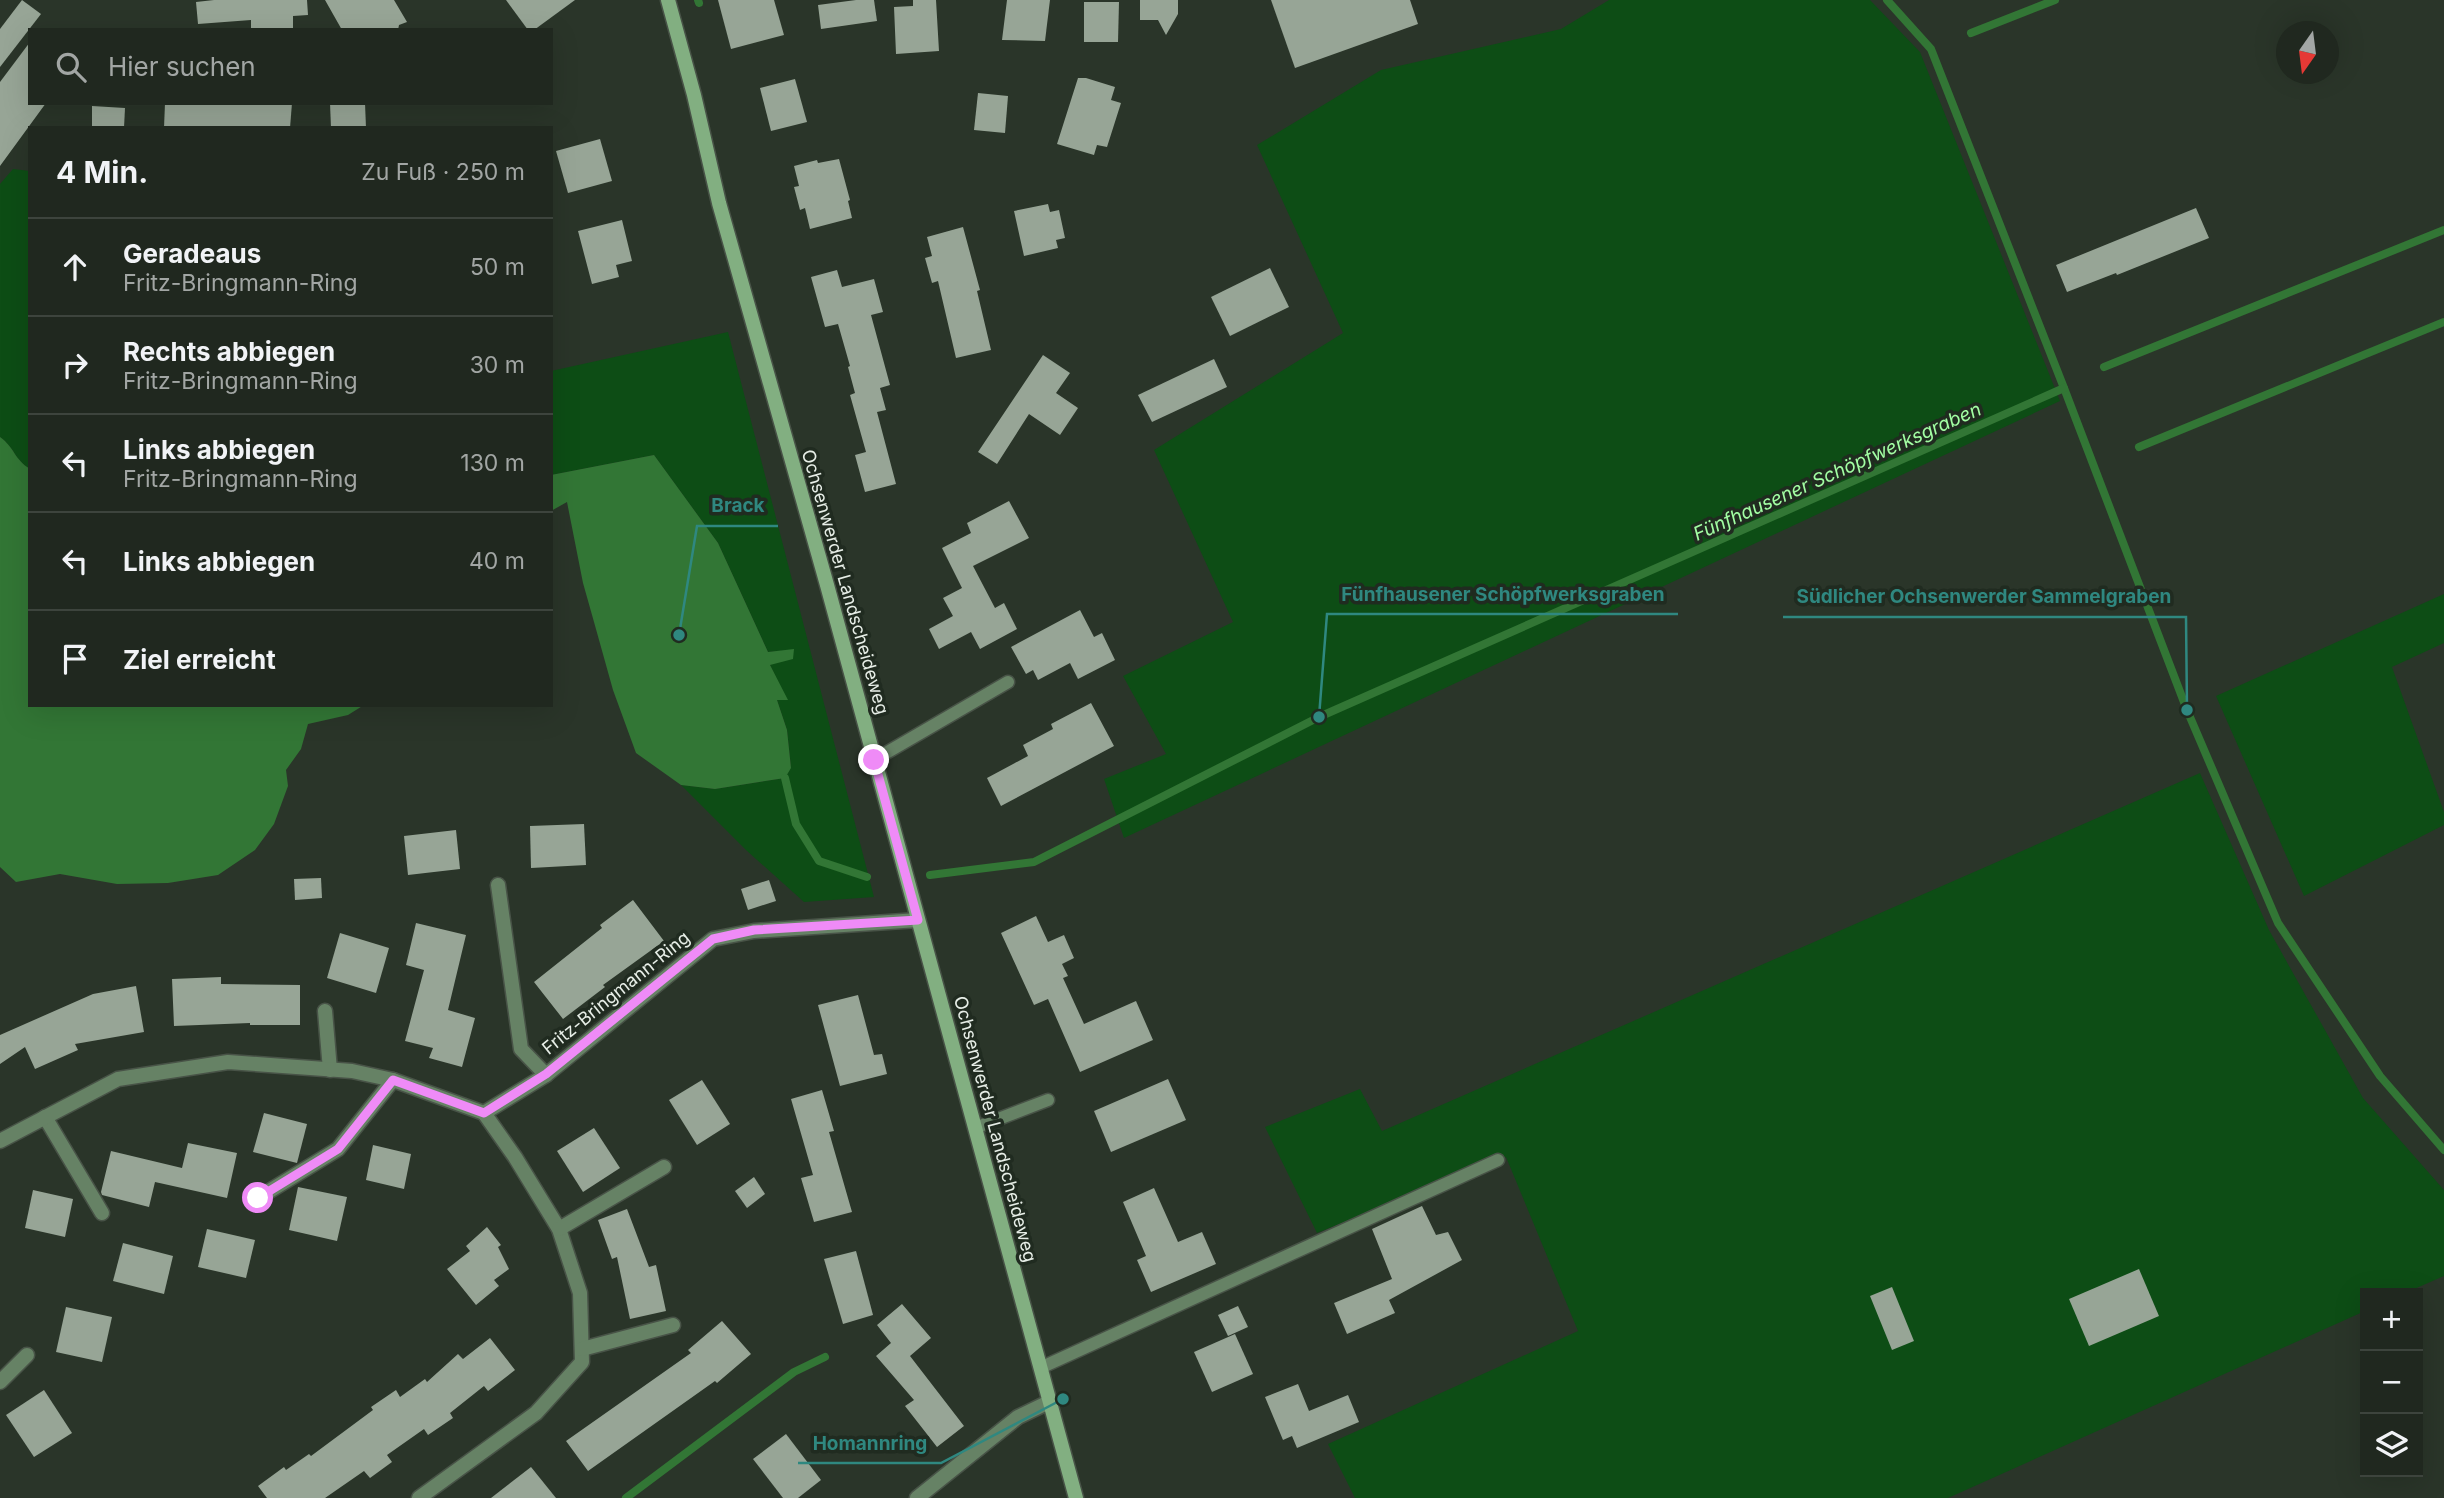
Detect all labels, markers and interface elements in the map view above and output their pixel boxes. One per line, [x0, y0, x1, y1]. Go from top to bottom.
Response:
north arrow [2276, 21, 2339, 84]
search box [28, 28, 553, 105]
icon: search [52, 48, 90, 86]
text: Hier suchen [108, 51, 256, 82]
text: 4 Min. [56, 154, 148, 190]
text: Zu Fuß · 250 m [361, 158, 525, 186]
text: Geradeaus [123, 238, 261, 269]
icon: ahead [56, 248, 94, 286]
text: 50 m [470, 253, 525, 281]
text: Fritz-Bringmann-Ring [123, 269, 358, 297]
text: Rechts abbiegen [123, 336, 335, 367]
icon: right [56, 346, 94, 384]
text: 30 m [470, 351, 525, 379]
text: Fritz-Bringmann-Ring [123, 367, 358, 395]
water label: Fünfhausener Schöpfwerksgraben [1690, 397, 1985, 546]
text: Links abbiegen [123, 434, 315, 465]
icon: left [56, 444, 94, 482]
street label: Ochsenwerder Landscheideweg [798, 447, 893, 717]
text: 130 m [460, 449, 525, 477]
text: Fritz-Bringmann-Ring [123, 465, 358, 493]
callout: Brack [697, 486, 778, 526]
text: Brack [711, 494, 765, 517]
icon: left [56, 542, 94, 580]
text: Links abbiegen [123, 546, 315, 577]
text: 40 m [469, 547, 525, 575]
callout: Fünfhausener Schöpfwerksgraben [1327, 574, 1678, 614]
callout: Südlicher Ochsenwerder Sammelgraben [1783, 577, 2186, 617]
text: Fünfhausener Schöpfwerksgraben [1341, 583, 1665, 606]
text: Südlicher Ochsenwerder Sammelgraben [1797, 585, 2171, 608]
icon: arrive [56, 640, 94, 678]
text: Ziel erreicht [123, 644, 276, 675]
route end [858, 744, 889, 775]
street label: Fritz-Bringmann-Ring [538, 927, 694, 1059]
street label: Ochsenwerder Landscheideweg [950, 994, 1041, 1264]
route start [242, 1182, 273, 1213]
map controls [2360, 1288, 2423, 1477]
button: + [2360, 1288, 2423, 1351]
button: − [2360, 1351, 2423, 1414]
button: layers [2360, 1414, 2423, 1477]
callout: Homannring [798, 1423, 941, 1463]
text: Homannring [813, 1432, 927, 1455]

